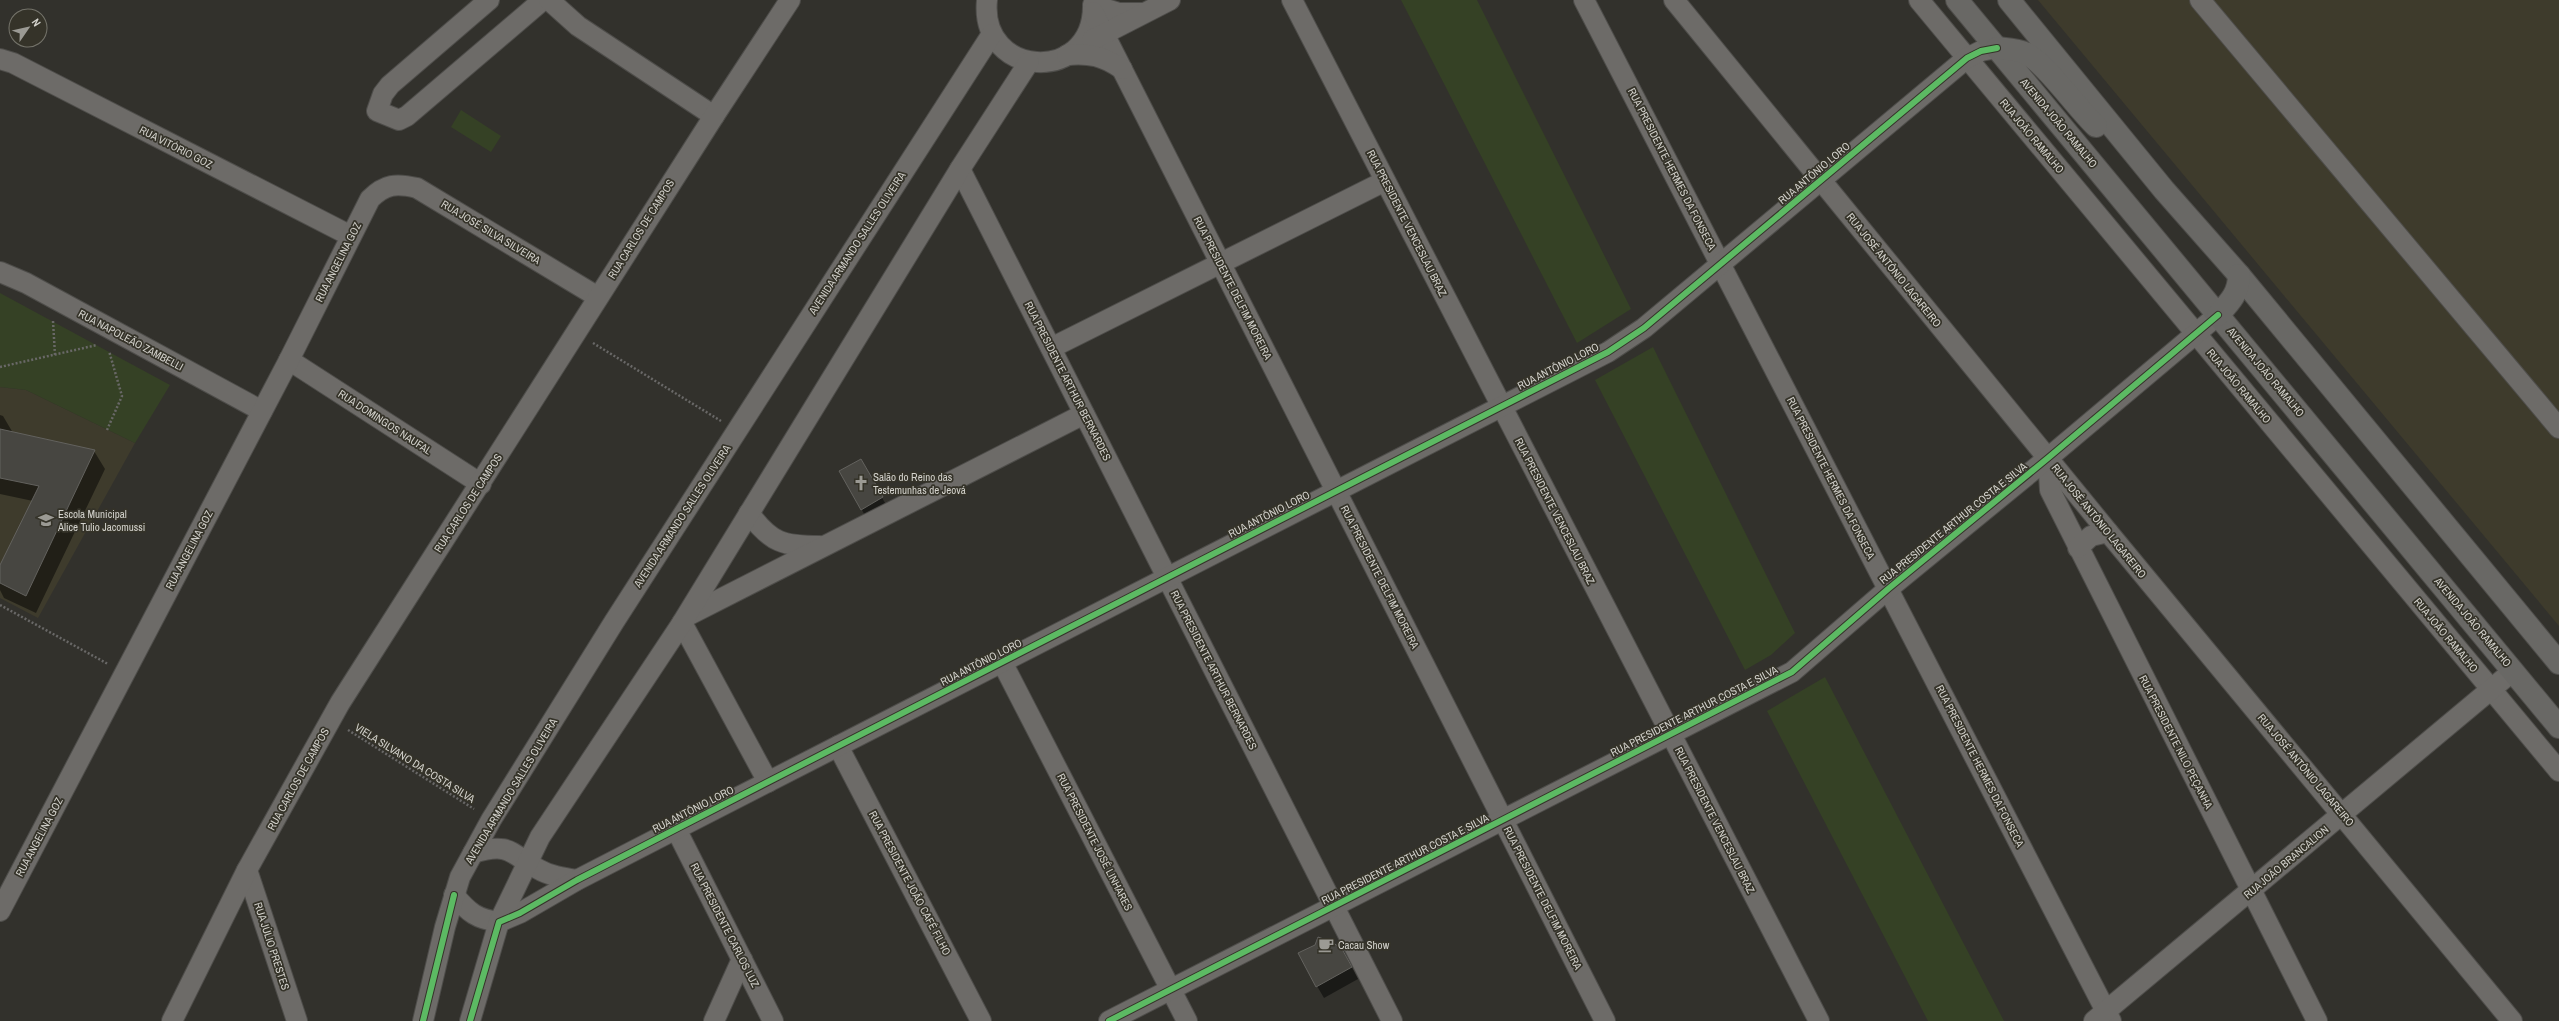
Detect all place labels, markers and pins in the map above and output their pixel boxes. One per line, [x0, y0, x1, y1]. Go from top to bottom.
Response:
place label: Salão do Reino das Testemunhas de Jeová [873, 470, 966, 497]
church icon: Salão do Reino das Testemunhas de Jeová [852, 474, 870, 492]
place label: Escola Municipal Alice Tulio Jacomussi [57, 507, 145, 534]
school or university icon: Escola Municipal Alice Tulio Jacomussi [37, 511, 55, 529]
cafe icon: Cacau Show [1317, 936, 1335, 954]
place label: Cacau Show [1338, 938, 1390, 952]

